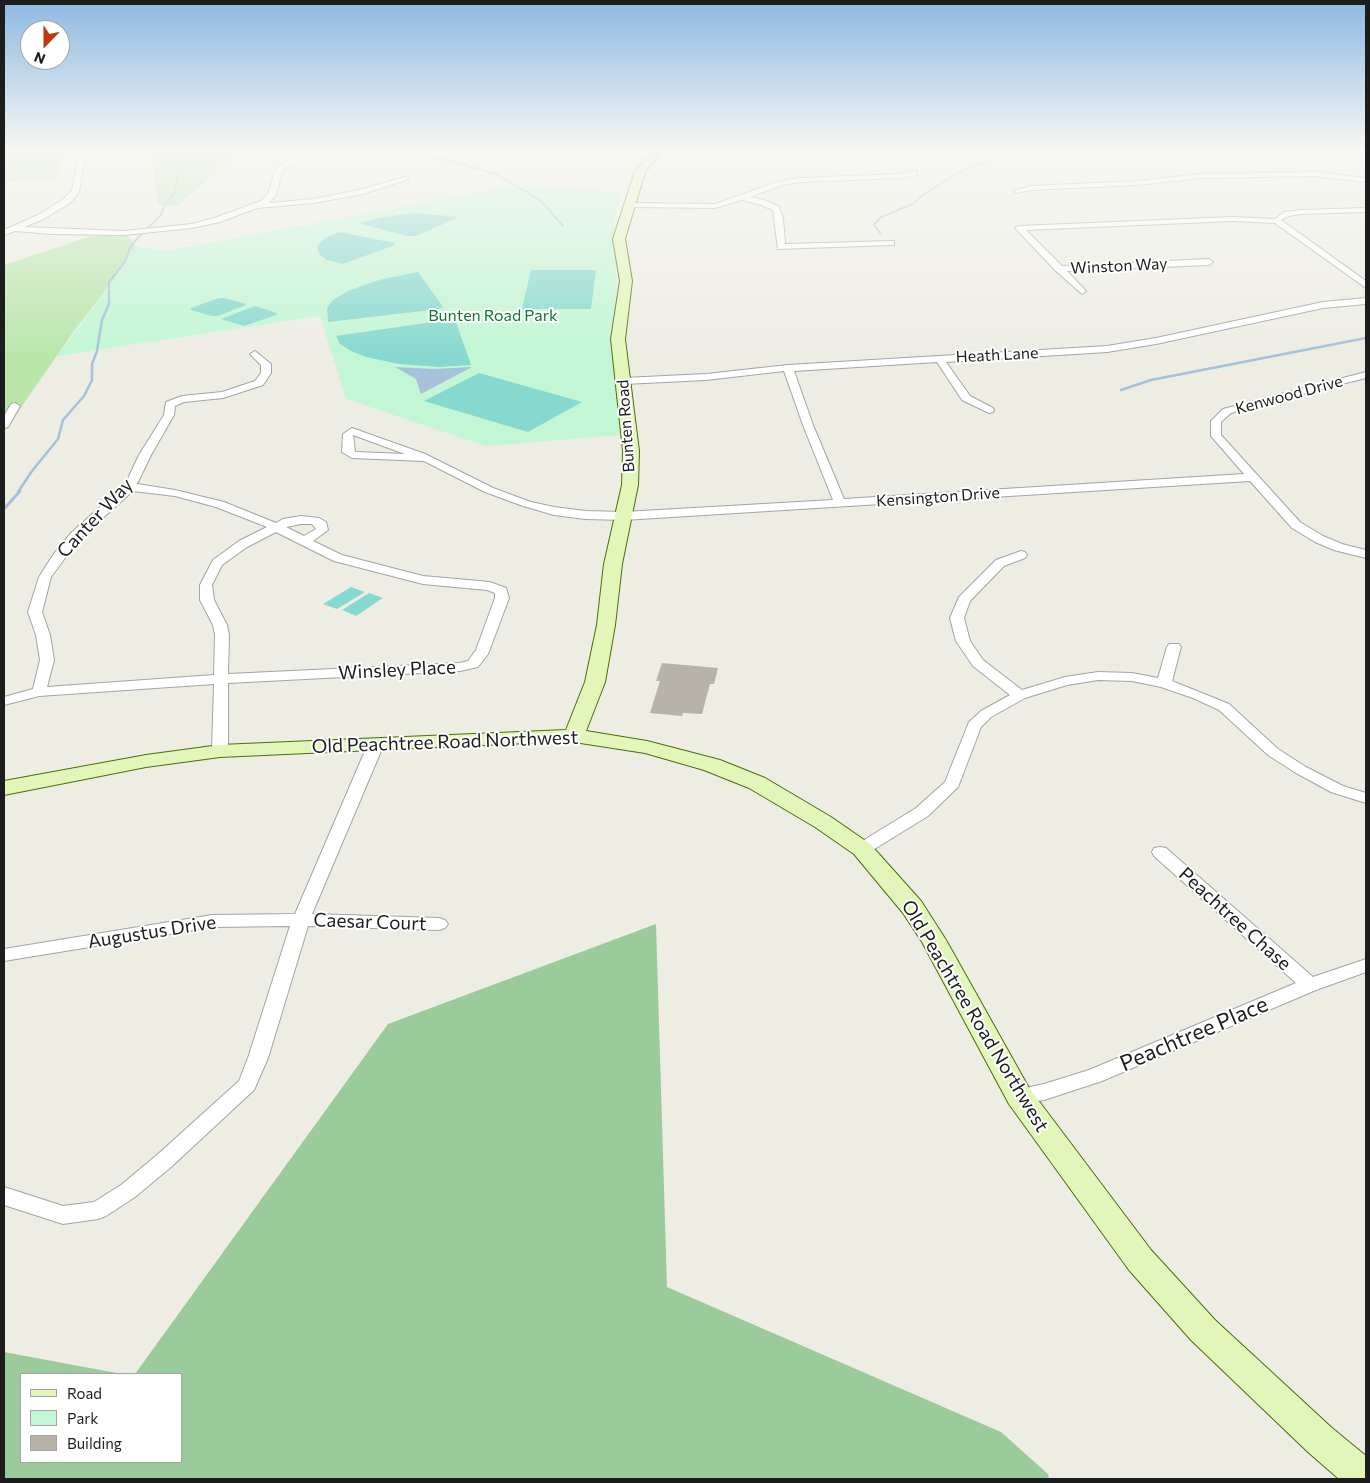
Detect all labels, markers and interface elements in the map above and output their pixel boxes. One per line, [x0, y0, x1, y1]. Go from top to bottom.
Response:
north arrow [20, 20, 70, 70]
text: N [32, 49, 48, 68]
street label: Winston Way [1070, 254, 1168, 278]
park label: Bunten Road Park [428, 306, 558, 326]
street label: Heath Lane [955, 343, 1039, 367]
street label: Kenwood Drive [1233, 371, 1345, 419]
street label: Bunten Road [613, 379, 639, 473]
street label: Canter Way [52, 473, 138, 563]
street label: Kensington Drive [876, 483, 1000, 511]
street label: Winsley Place [337, 656, 457, 684]
street label: Old Peachtree Road Northwest [311, 726, 579, 758]
street label: Peachtree Chase [1174, 863, 1296, 975]
street label: Old Peachtree Road Northwest [897, 896, 1053, 1136]
street label: Caesar Court [313, 909, 427, 935]
street label: Augustus Drive [86, 911, 218, 953]
street label: Peachtree Place [1116, 991, 1272, 1077]
legend [20, 1373, 182, 1463]
text: Road [67, 1384, 102, 1402]
text: Park [67, 1409, 98, 1427]
text: Building [67, 1434, 122, 1452]

